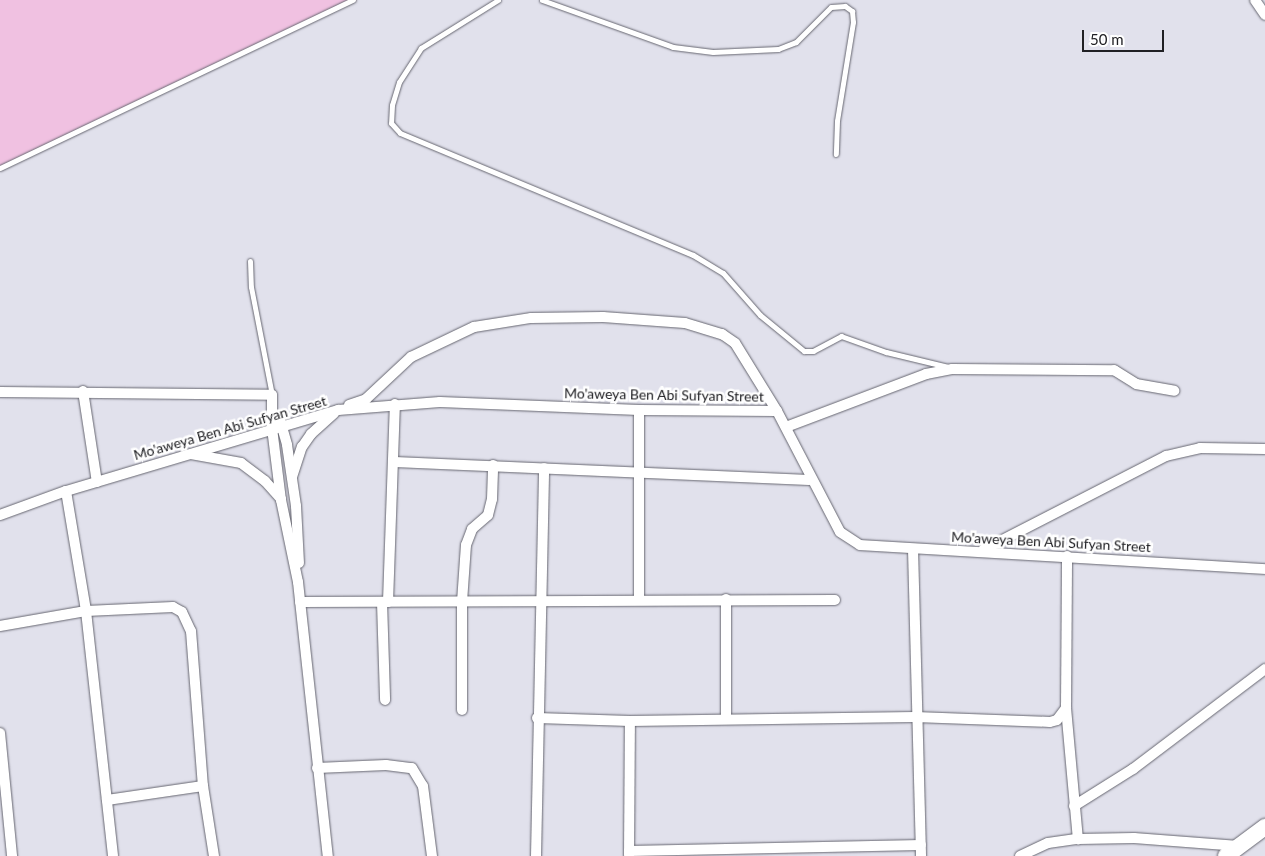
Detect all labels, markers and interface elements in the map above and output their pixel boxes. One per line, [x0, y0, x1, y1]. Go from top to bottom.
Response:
scale bar [1085, 20, 1168, 52]
text: 50 m [1090, 30, 1124, 48]
street label: Mo'aweya Ben Abi Sufyan Street [564, 385, 764, 405]
street label: Mo'aweya Ben Abi Sufyan Street [131, 392, 329, 464]
street label: Mo'aweya Ben Abi Sufyan Street [951, 528, 1151, 556]

